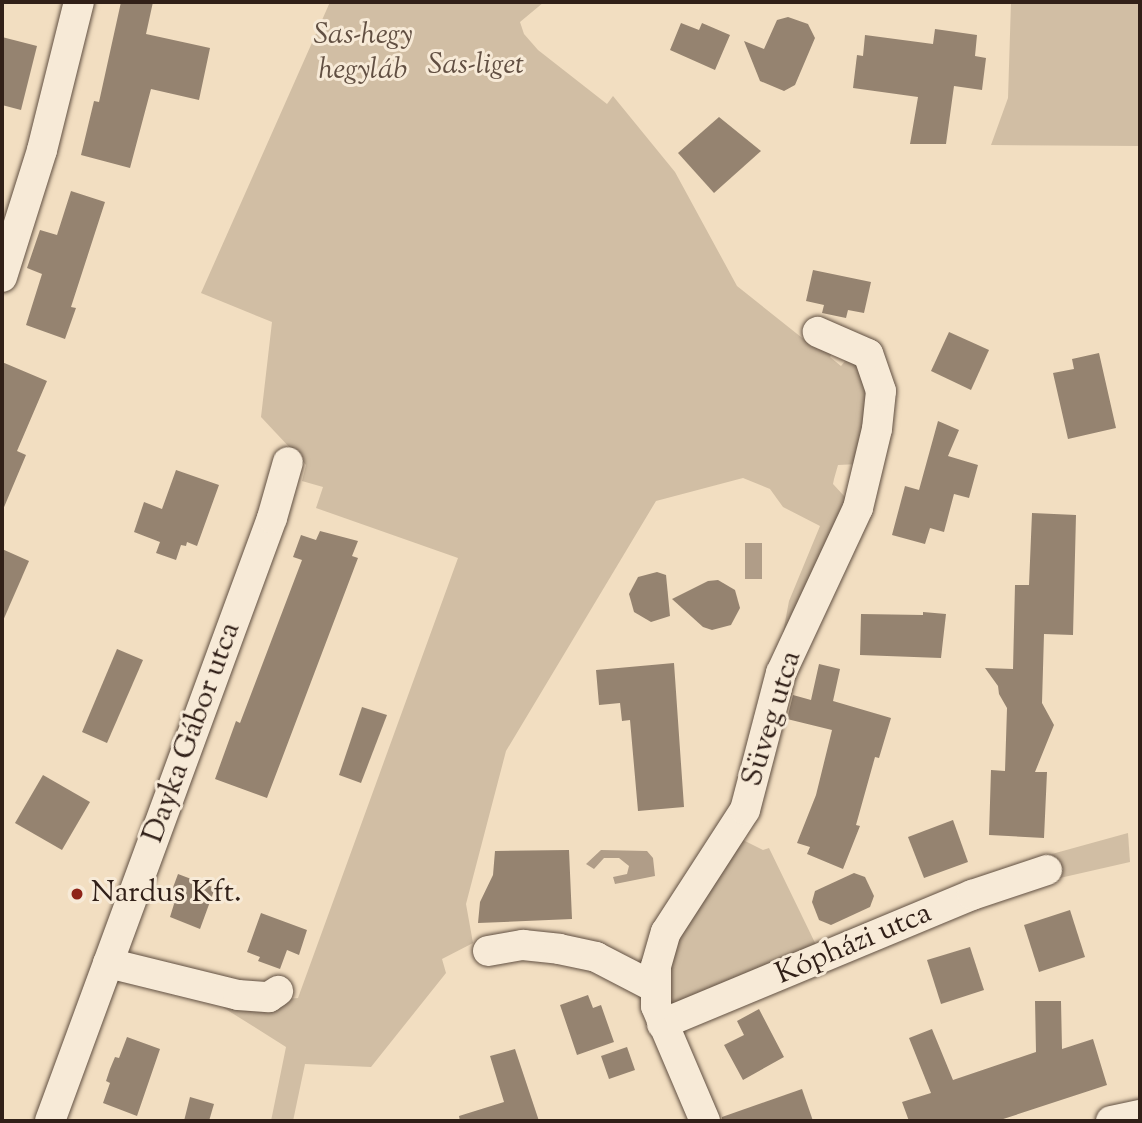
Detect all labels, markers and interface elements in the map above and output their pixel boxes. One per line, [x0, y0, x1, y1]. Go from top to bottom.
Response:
park label: Sas-hegy hegyláb [313, 18, 413, 88]
park label: Sas-liget [428, 48, 524, 84]
street label: Dayka Gábor utca [136, 618, 250, 848]
street label: Süveg utca [735, 647, 811, 791]
place label: Nardus Kft. [91, 876, 241, 912]
marker: Nardus Kft. [69, 886, 85, 902]
street label: Kópházi utca [771, 896, 937, 994]

